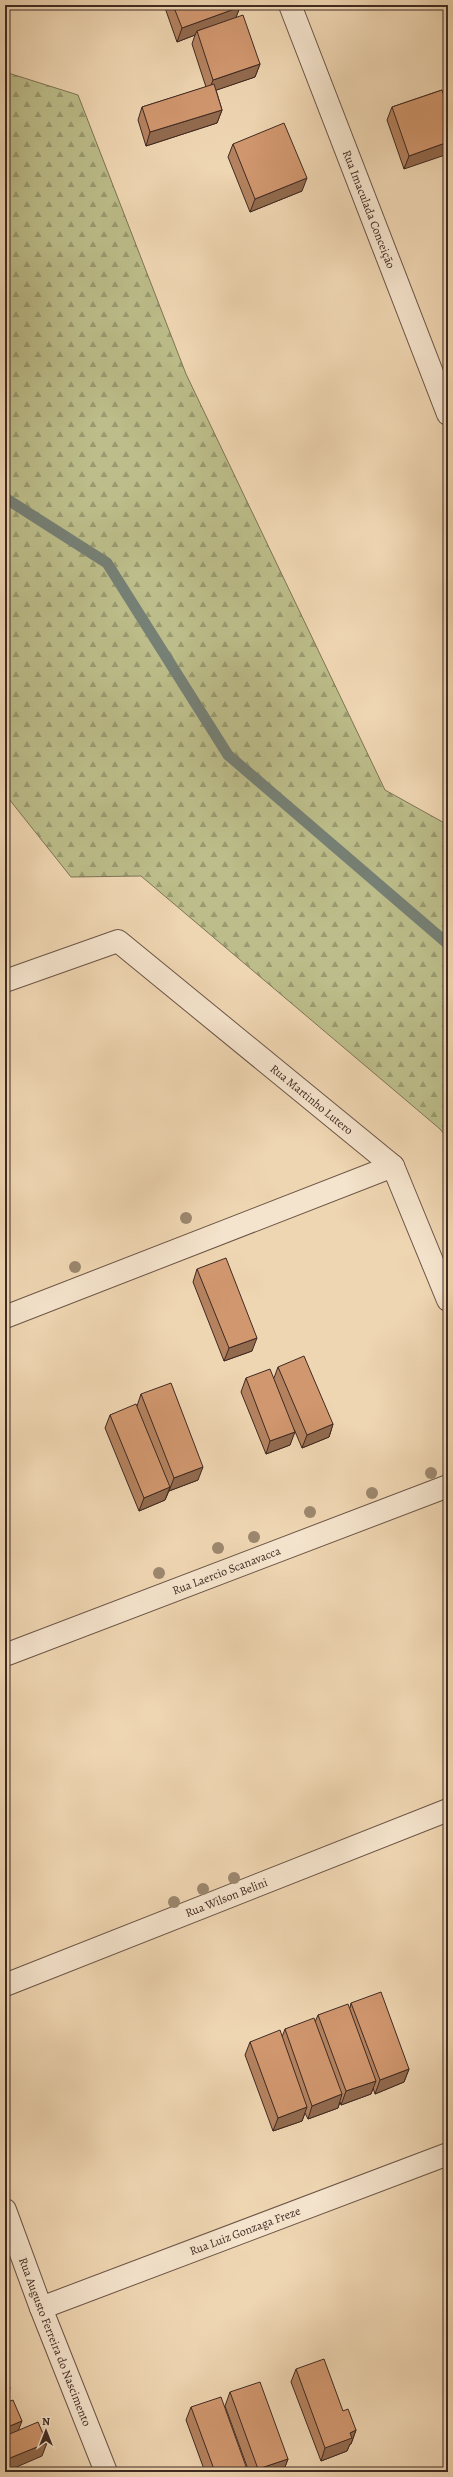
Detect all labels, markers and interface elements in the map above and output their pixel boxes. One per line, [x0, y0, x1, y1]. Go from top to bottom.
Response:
street label: Rua Imaculada Conceição [339, 148, 399, 271]
street label: Rua Martinho Lutero [267, 1061, 356, 1138]
street label: Rua Laercio Scanavacca [170, 1542, 283, 1598]
street label: Rua Wilson Belini [183, 1874, 270, 1921]
street label: Rua Luiz Gonzaga Freze [187, 2203, 303, 2259]
street label: Rua Augusto Ferreira do Nascimento [16, 2255, 94, 2427]
north arrow [26, 2411, 66, 2451]

